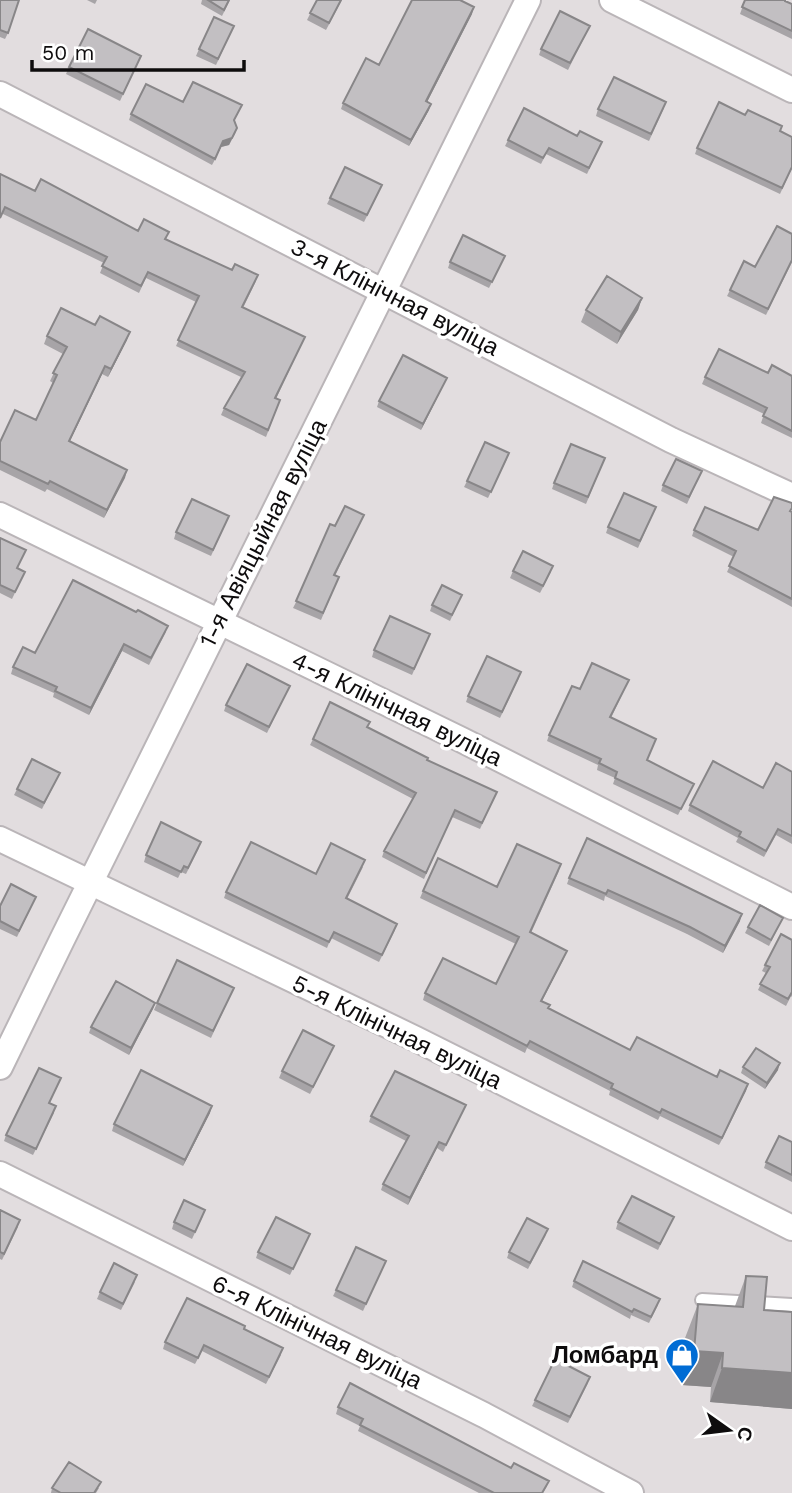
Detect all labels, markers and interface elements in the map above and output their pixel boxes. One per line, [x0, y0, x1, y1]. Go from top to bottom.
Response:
scale bar [32, 28, 243, 72]
text: 50 m [42, 40, 94, 65]
street label: 3-я Клінічная вуліца [286, 232, 504, 362]
street label: 1-я Авіяцыйная вуліца [193, 414, 333, 652]
street label: 4-я Клінічная вуліца [287, 646, 507, 772]
street label: 5-я Клінічная вуліца [288, 969, 507, 1095]
street label: 6-я Клінічная вуліца [207, 1269, 427, 1395]
shop icon: Ломбард [663, 1336, 701, 1385]
place label: Ломбард [552, 1341, 658, 1369]
north arrow [694, 1395, 764, 1465]
text: С [732, 1425, 758, 1444]

